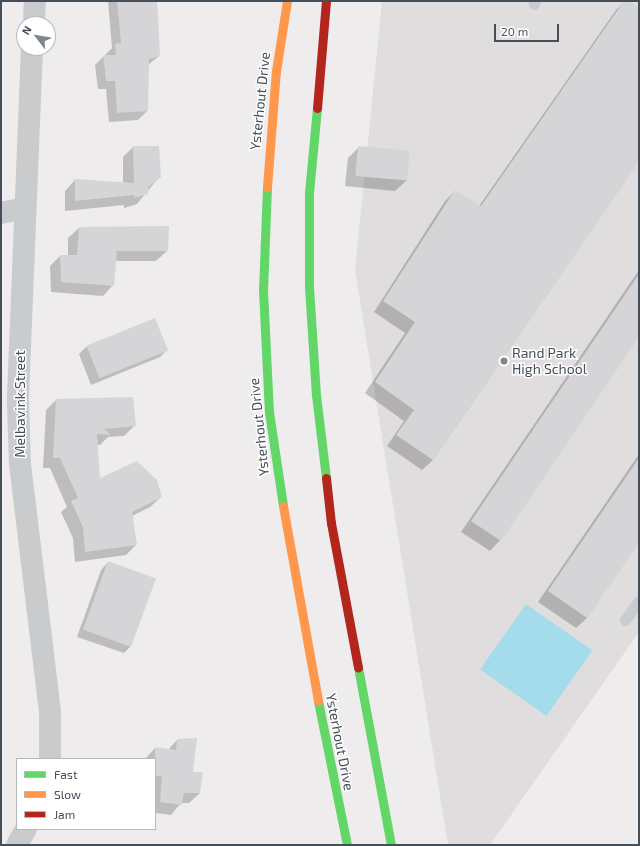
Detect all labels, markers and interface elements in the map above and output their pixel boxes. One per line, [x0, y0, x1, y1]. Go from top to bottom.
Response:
north arrow [16, 16, 56, 56]
scale bar [496, 16, 561, 42]
text: N [19, 23, 34, 37]
text: 20 m [501, 24, 528, 38]
street label: Ysterhout Drive [246, 51, 274, 151]
place label: Rand Park High School [512, 345, 587, 378]
street label: Melbavink Street [12, 350, 28, 458]
marker: Rand Park High School [499, 356, 509, 366]
street label: Ysterhout Drive [245, 377, 273, 477]
street label: Ysterhout Drive [322, 692, 358, 792]
legend [16, 758, 156, 830]
text: Fast [54, 767, 77, 781]
text: Slow [54, 787, 81, 801]
text: Jam [54, 807, 75, 821]

